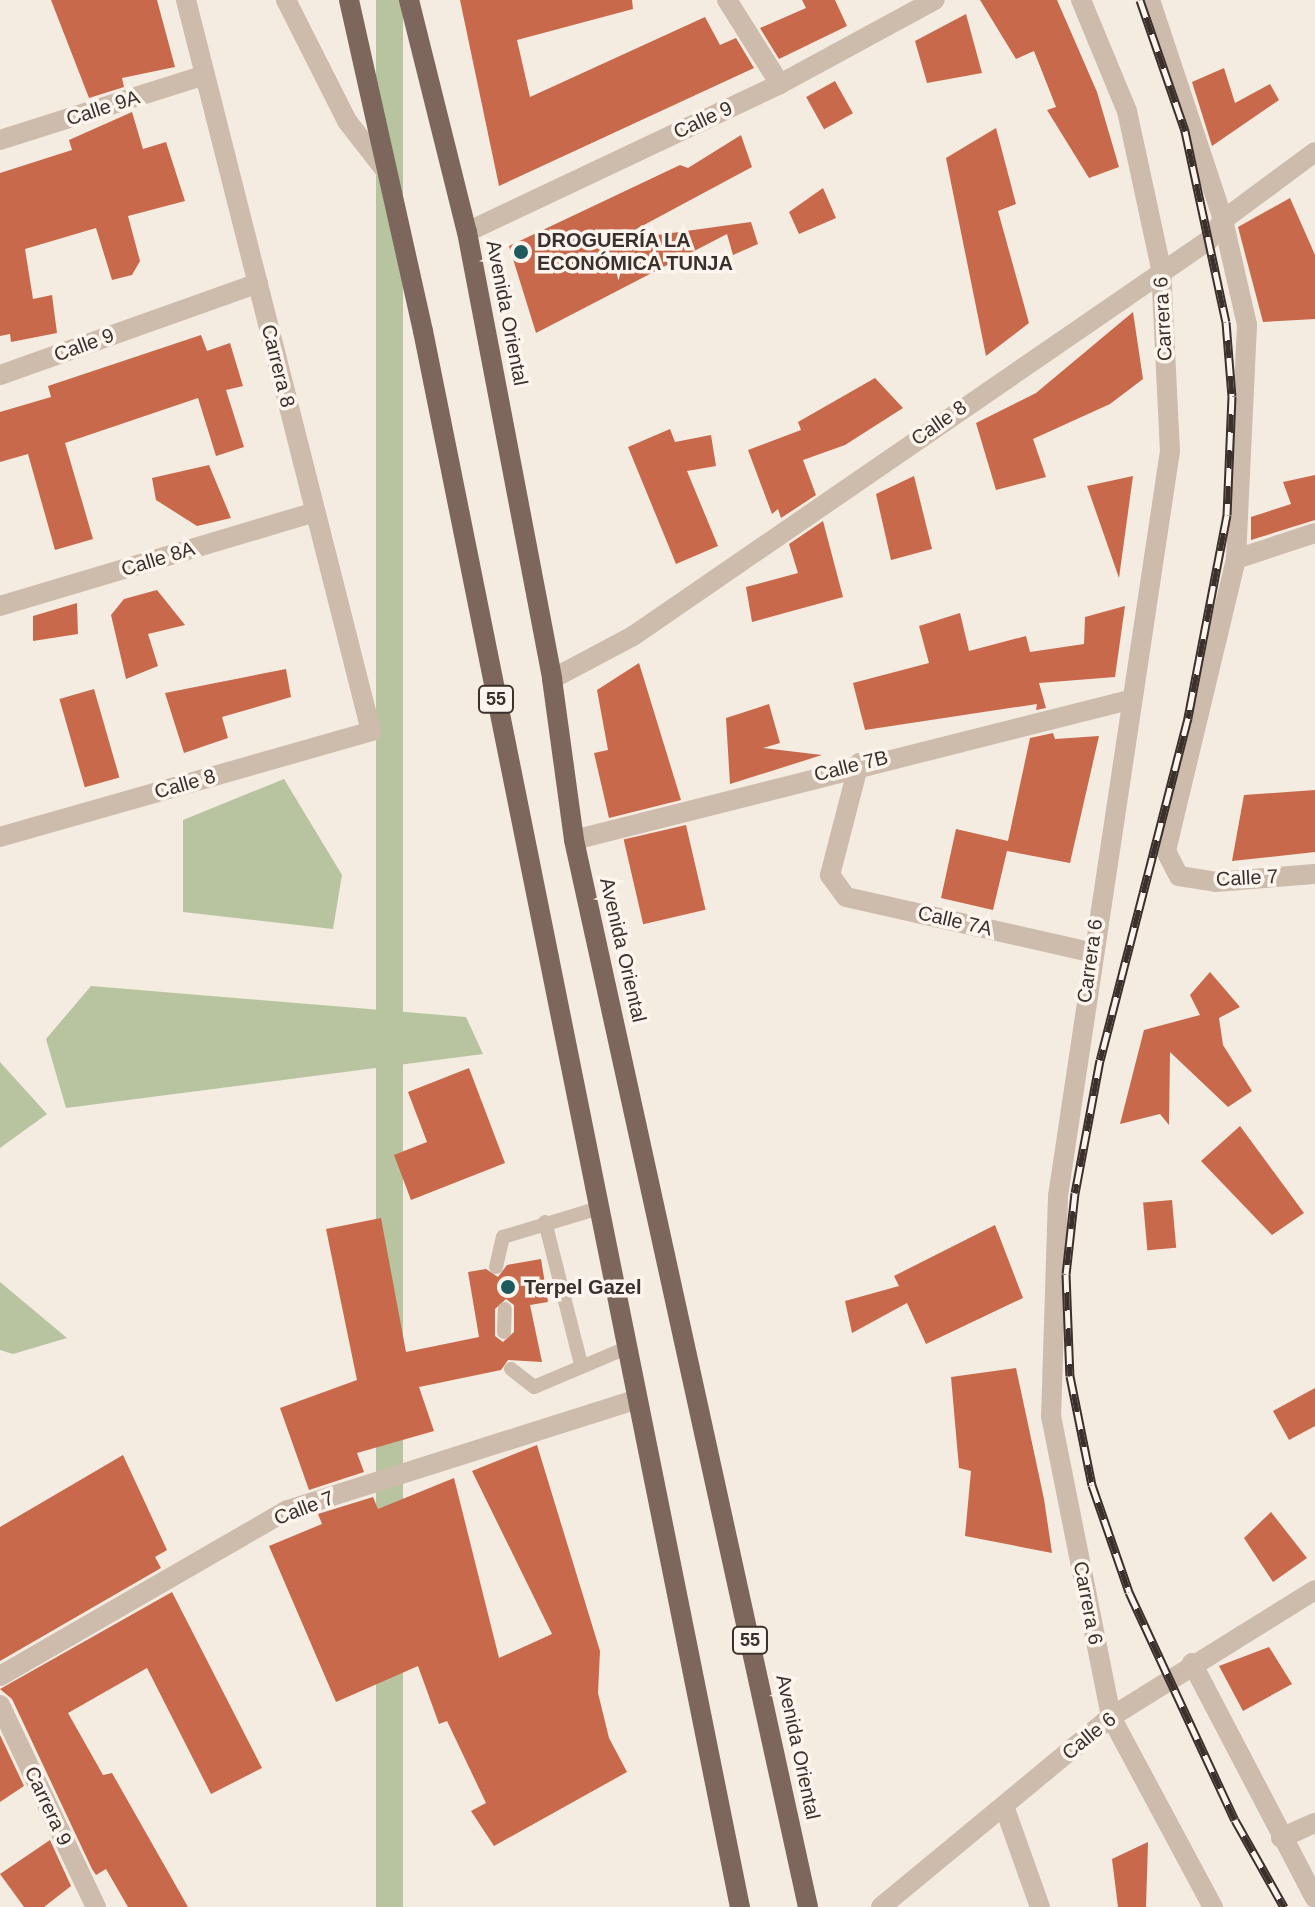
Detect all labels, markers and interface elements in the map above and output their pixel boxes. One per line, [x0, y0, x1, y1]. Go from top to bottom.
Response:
street label: Calle 9A [63, 85, 143, 131]
street label: Calle 9 [670, 96, 736, 144]
place label: DROGUERÍA LA ECONÓMICA TUNJA [537, 228, 734, 275]
street label: Avenida Oriental [481, 238, 533, 388]
marker: DROGUERÍA LA ECONÓMICA TUNJA [512, 243, 530, 261]
street label: Carrera 6 [1149, 276, 1177, 362]
street label: Carrera 8 [256, 322, 300, 410]
street label: Calle 9 [51, 323, 117, 367]
street label: Calle 8 [907, 395, 971, 451]
street label: Calle 8A [118, 536, 198, 582]
road number: 55 [476, 685, 516, 713]
street label: Calle 7B [811, 745, 891, 787]
street label: Calle 8 [152, 764, 218, 804]
street label: Calle 7 [1215, 864, 1279, 892]
street label: Avenida Oriental [595, 875, 651, 1025]
street label: Calle 7A [915, 901, 995, 941]
street label: Carrera 6 [1072, 918, 1108, 1004]
place label: Terpel Gazel [524, 1275, 641, 1299]
marker: Terpel Gazel [499, 1278, 517, 1296]
street label: Calle 7 [271, 1486, 337, 1530]
street label: Carrera 6 [1068, 1559, 1108, 1647]
road number: 55 [730, 1626, 770, 1654]
street label: Avenida Oriental [771, 1672, 825, 1822]
street label: Calle 6 [1057, 1707, 1121, 1765]
street label: Carrera 9 [19, 1763, 77, 1849]

